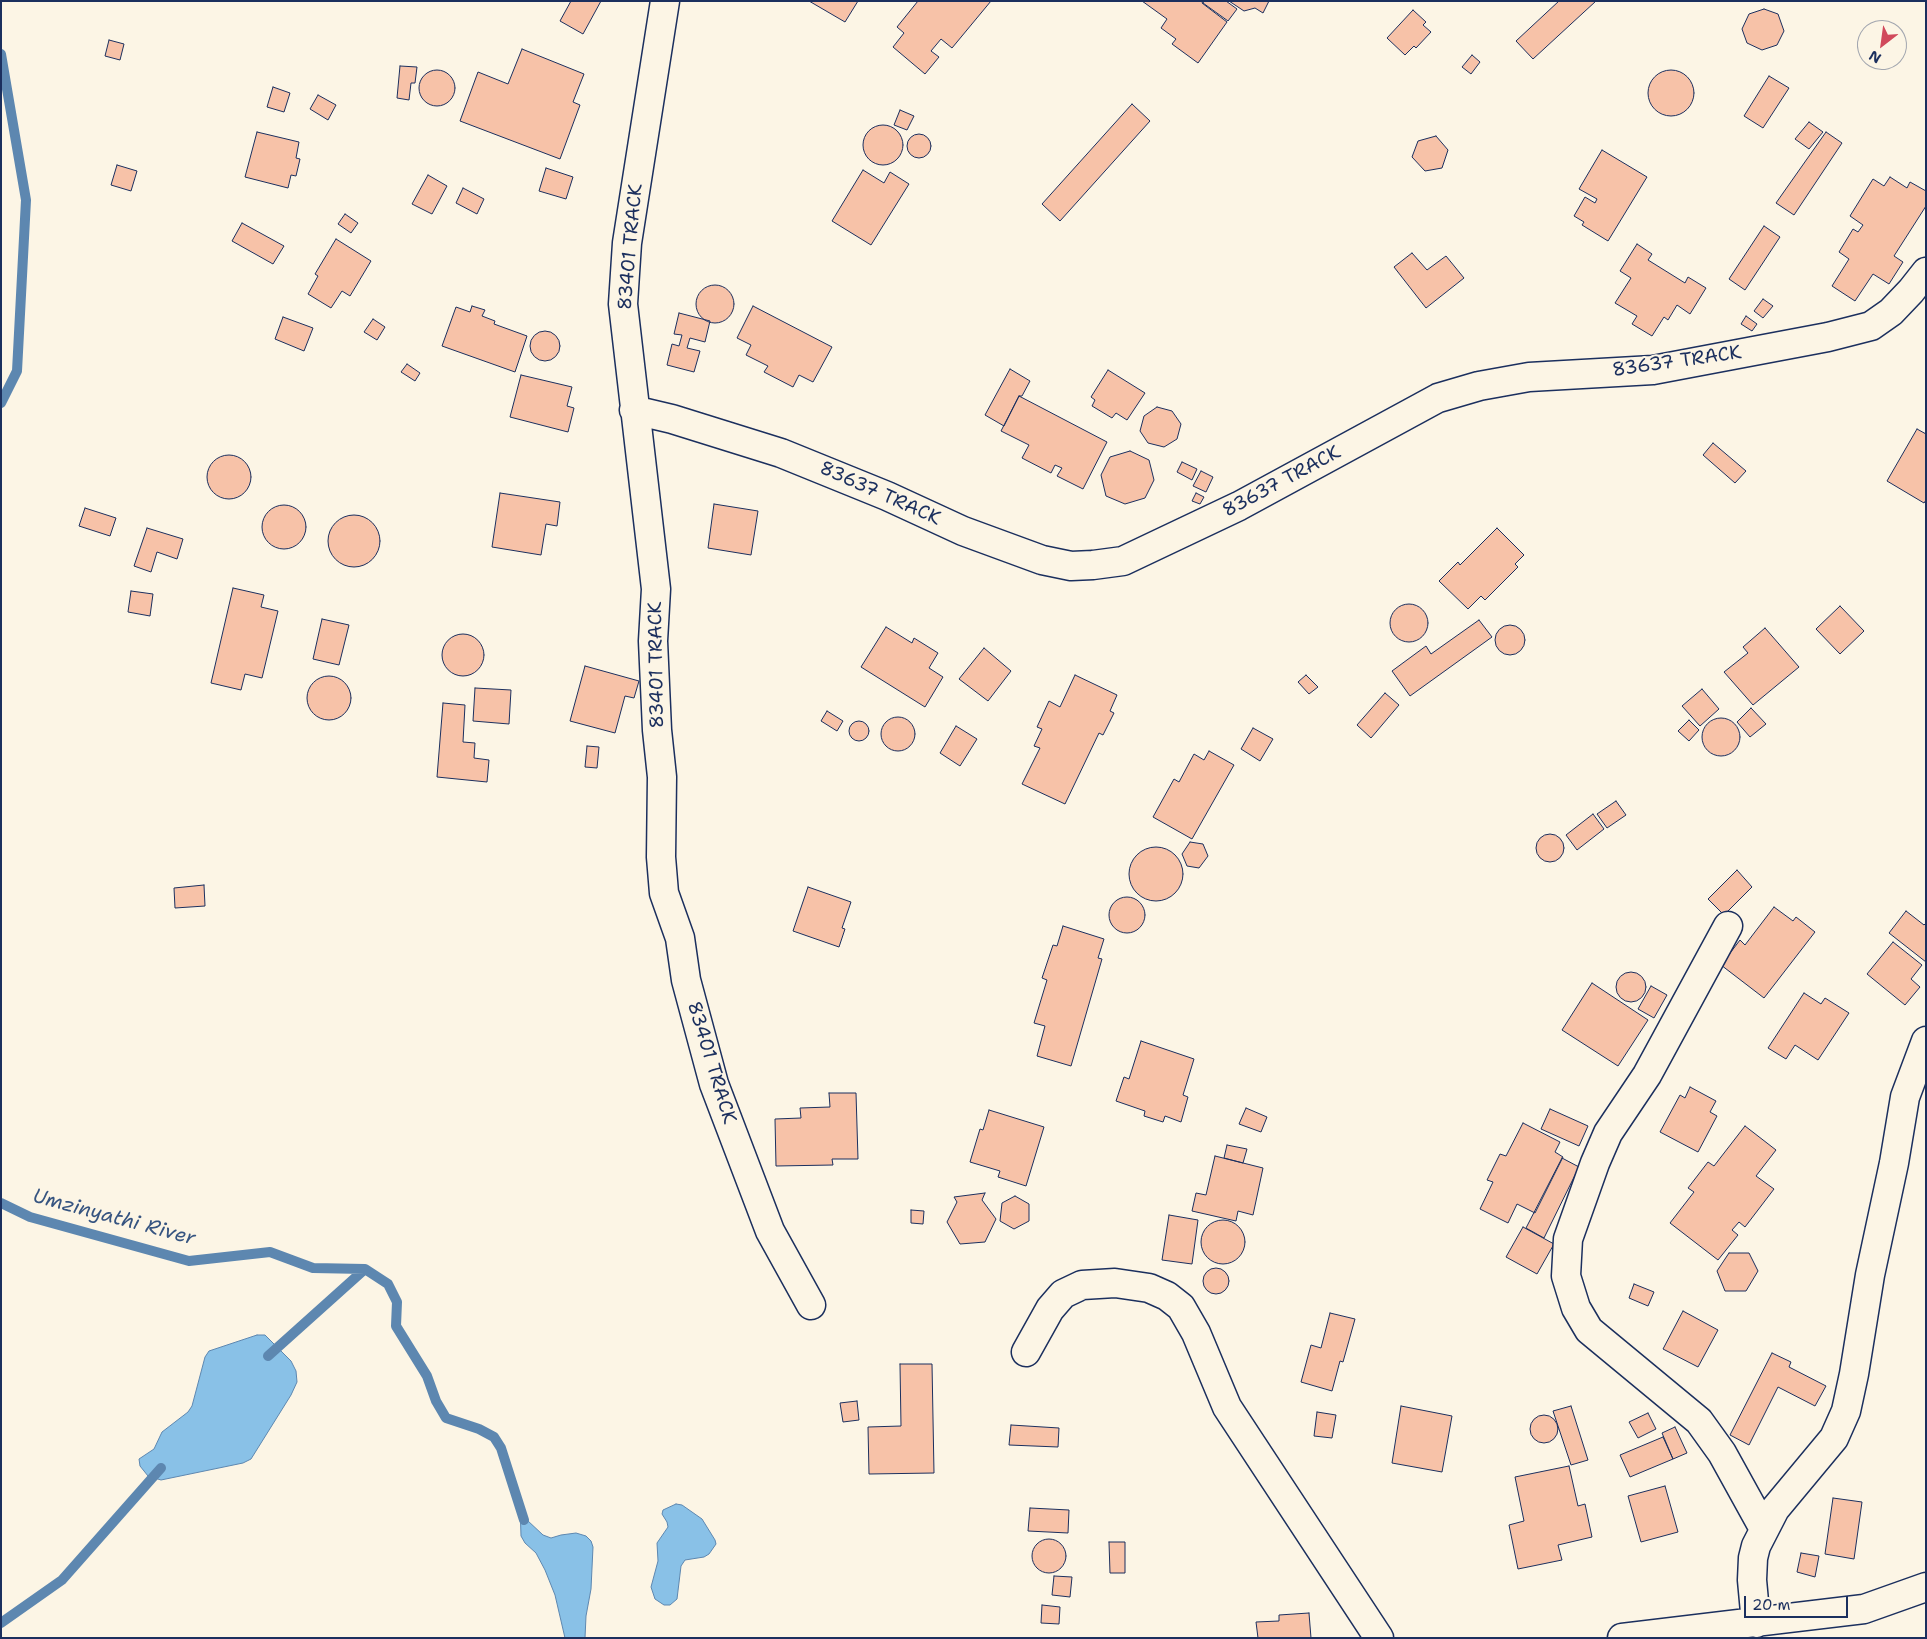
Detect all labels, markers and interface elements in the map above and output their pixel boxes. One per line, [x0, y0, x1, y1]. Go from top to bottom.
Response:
north arrow [1857, 20, 1907, 70]
text: N [1866, 47, 1884, 68]
street label: 83401 TRACK [614, 183, 648, 311]
street label: 83637 TRACK [1611, 342, 1743, 382]
street label: 83637 TRACK [1219, 441, 1345, 523]
street label: 83637 TRACK [816, 457, 944, 531]
street label: 83401 TRACK [644, 601, 670, 729]
street label: 83401 TRACK [682, 999, 740, 1127]
water label: Umzinyathi River [30, 1185, 198, 1251]
scale bar [1747, 1586, 1851, 1618]
text: 20 m [1752, 1595, 1791, 1615]

